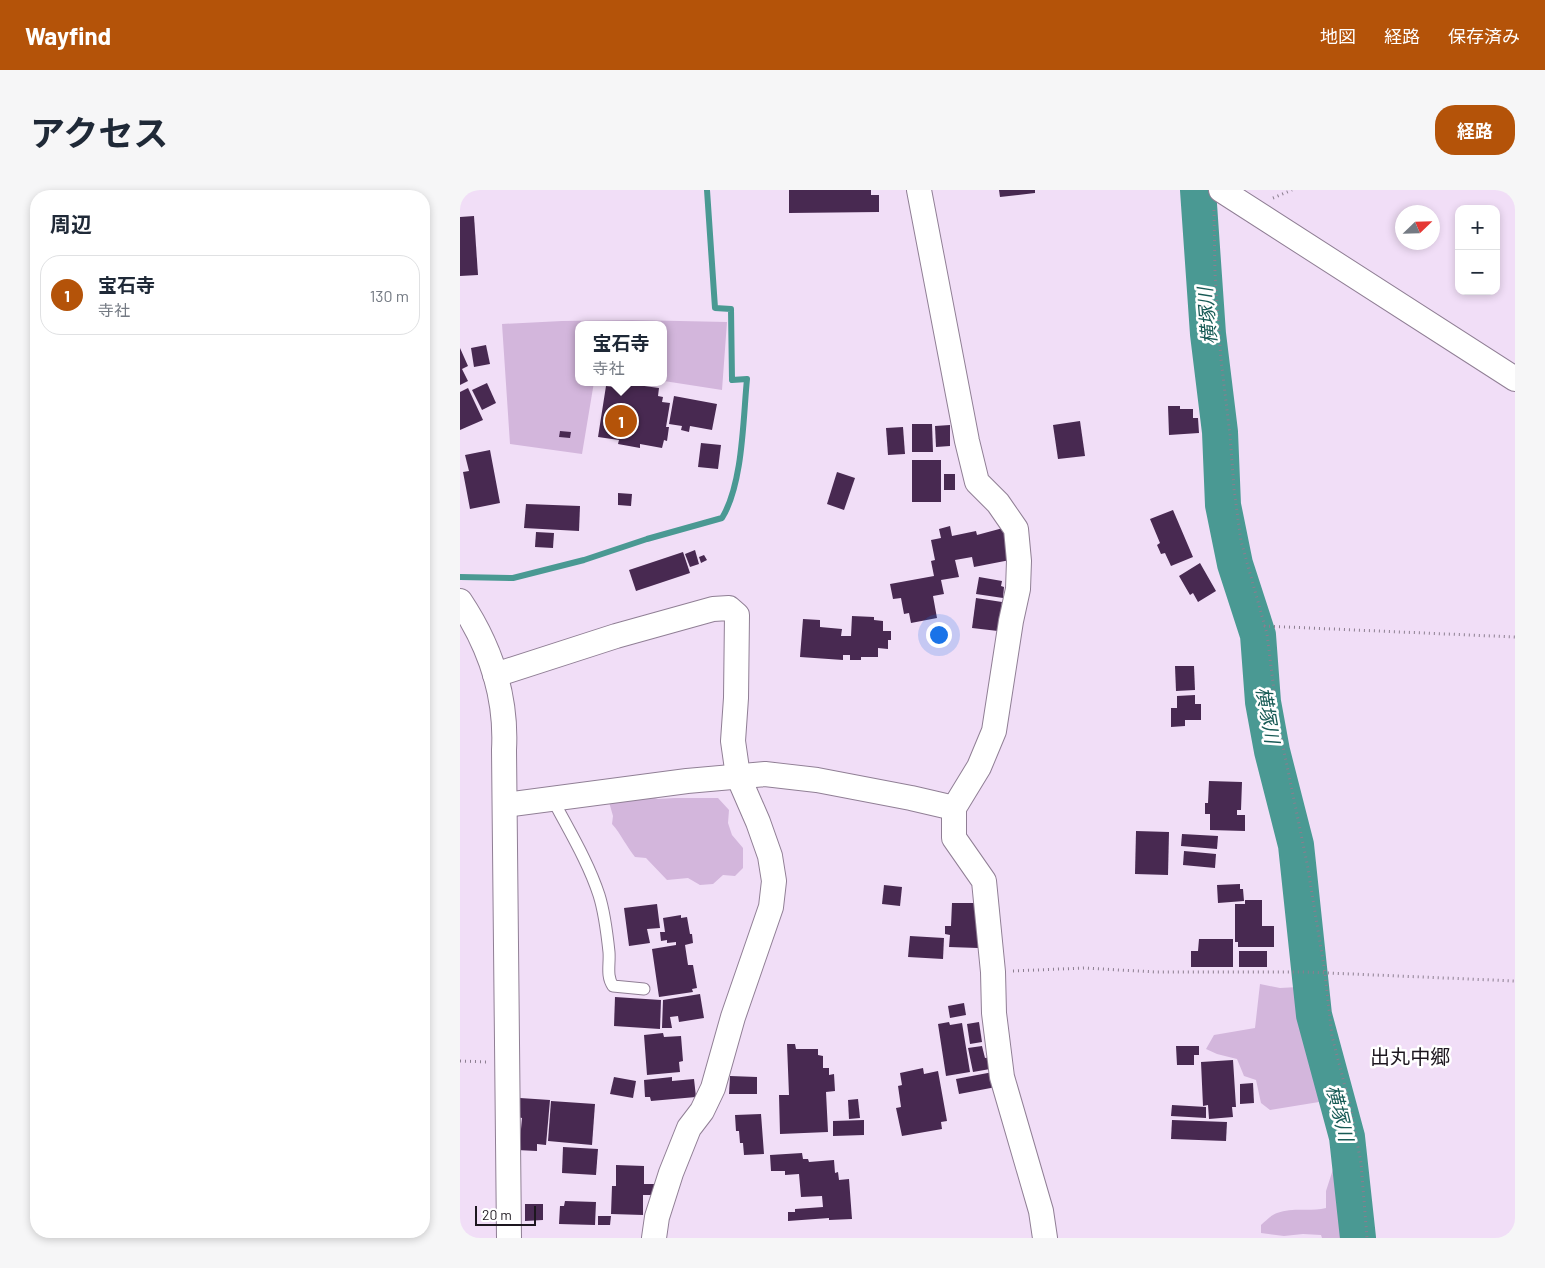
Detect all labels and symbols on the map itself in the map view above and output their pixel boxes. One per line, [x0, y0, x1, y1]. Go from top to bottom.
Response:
north arrow [1395, 205, 1440, 250]
water label: 横塚川 [1192, 285, 1220, 345]
pin: 1 [605, 402, 637, 440]
your location [926, 622, 952, 648]
water label: 横塚川 [1252, 685, 1285, 747]
district label: 出丸中郷 [1370, 1044, 1450, 1068]
water label: 横塚川 [1322, 1082, 1359, 1145]
scale bar [475, 1203, 536, 1226]

